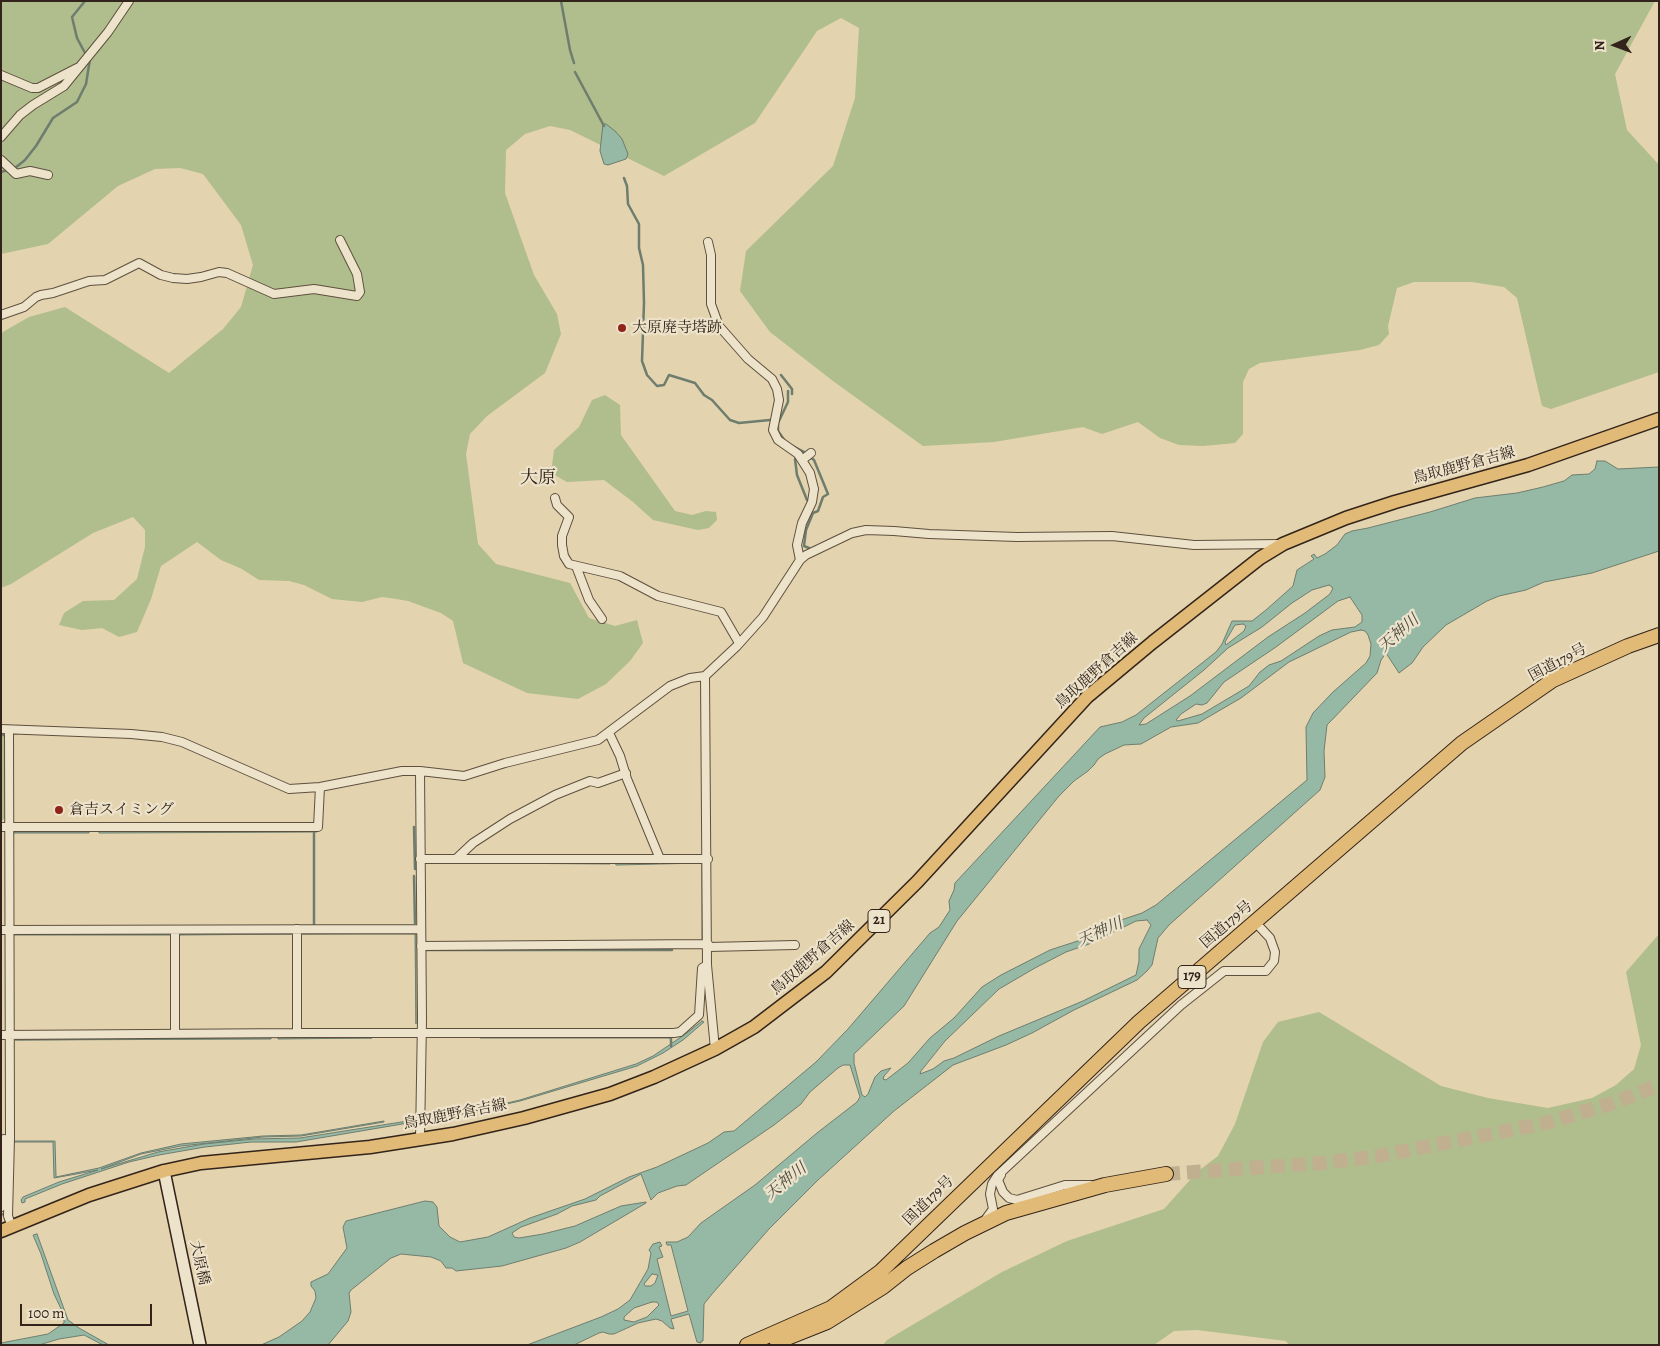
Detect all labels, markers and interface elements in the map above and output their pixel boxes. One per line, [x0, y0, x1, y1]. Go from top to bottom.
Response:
north arrow [1590, 20, 1640, 70]
text: N [1590, 40, 1609, 51]
place label: 大原廃寺塔跡 [632, 319, 722, 337]
marker: 大原廃寺塔跡 [616, 322, 628, 334]
street label: 鳥取鹿野倉吉線 [1411, 444, 1517, 488]
district label: 大原 [520, 468, 556, 490]
water label: 天神川 [1375, 611, 1423, 657]
street label: 鳥取鹿野倉吉線 [1052, 629, 1142, 713]
street label: 国道179号 [1526, 640, 1590, 686]
place label: 倉吉スイミング [69, 801, 174, 819]
marker: 倉吉スイミング [53, 804, 65, 816]
street label: 国道179号 [1197, 897, 1257, 953]
road number: 21 [868, 909, 890, 932]
water label: 天神川 [1074, 914, 1126, 952]
street label: 鳥取鹿野倉吉線 [767, 917, 859, 999]
road number: 179 [1178, 966, 1206, 989]
street label: 鳥取鹿野倉吉線 [402, 1096, 508, 1134]
water label: 天神川 [761, 1159, 811, 1205]
street label: 国道179号 [900, 1173, 958, 1229]
street label: 大原橋 [186, 1239, 212, 1287]
scale bar [22, 1294, 155, 1326]
text: 100 m [28, 1303, 65, 1323]

